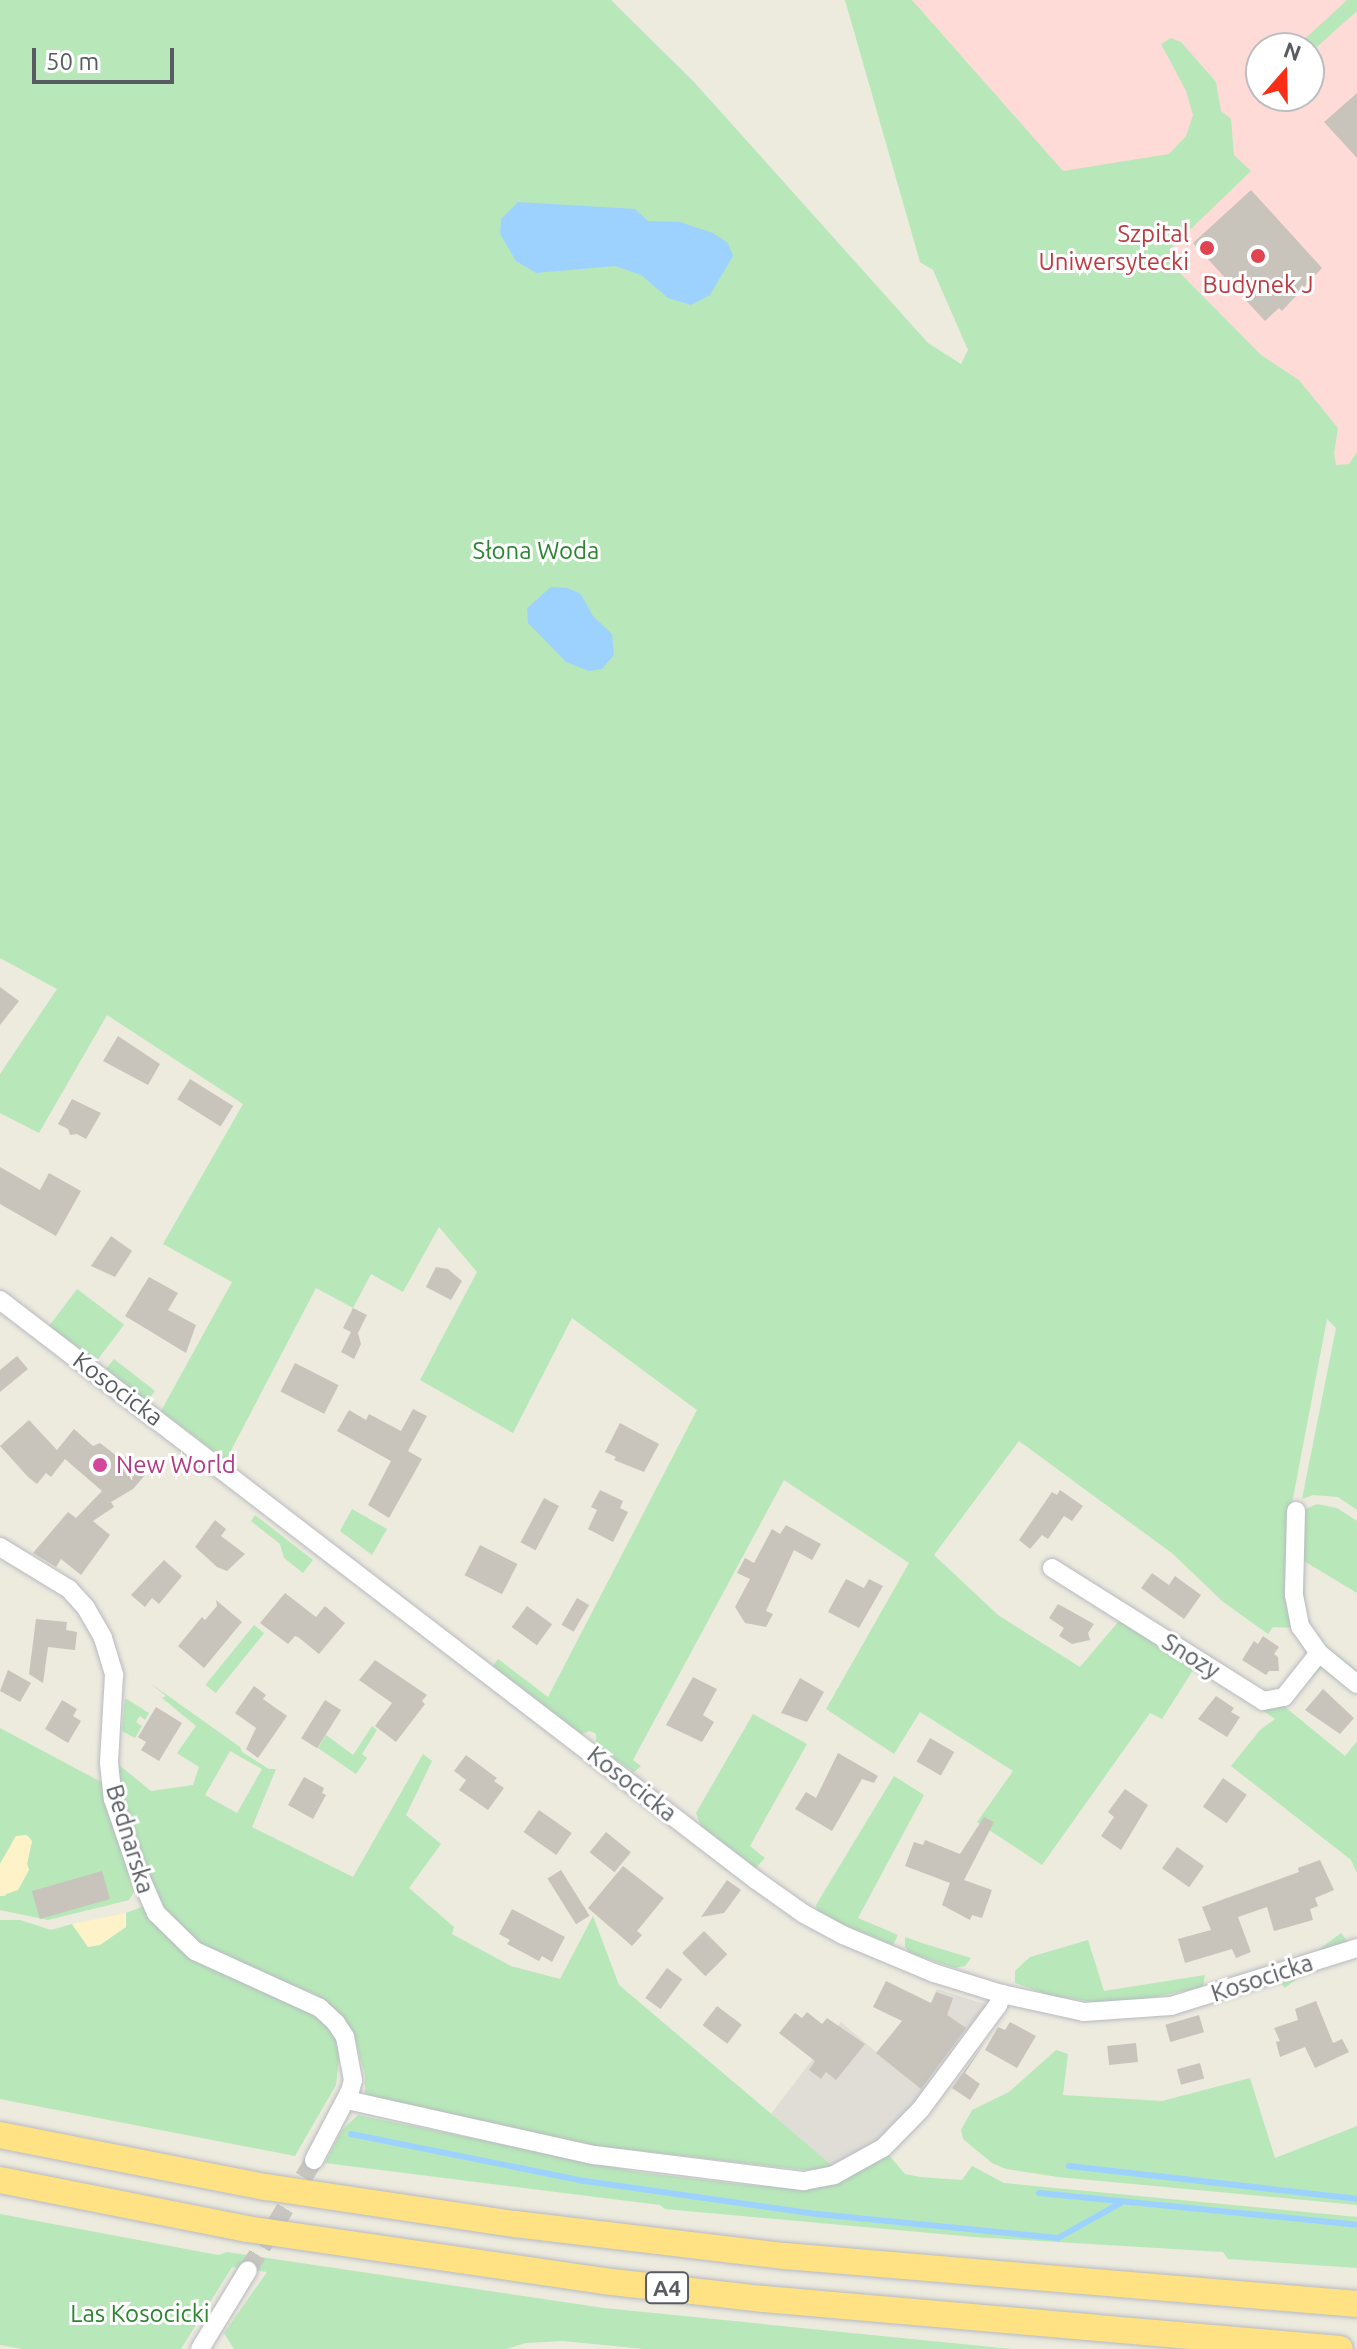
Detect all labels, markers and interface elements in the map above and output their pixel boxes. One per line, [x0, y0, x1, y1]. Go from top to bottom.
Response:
scale bar [36, 32, 178, 82]
north arrow [1245, 32, 1325, 112]
text: N [1281, 36, 1305, 65]
text: 50 m [46, 48, 99, 75]
place label: Szpital Uniwersytecki [1038, 220, 1189, 276]
marker: Szpital Uniwersytecki [1196, 237, 1218, 259]
marker: Budynek J [1247, 245, 1269, 267]
place label: Budynek J [1203, 271, 1313, 299]
park label: Słona Woda [473, 537, 599, 565]
street label: Kosocicka [67, 1346, 169, 1432]
place label: New World [116, 1451, 236, 1479]
marker: New World [91, 1456, 109, 1474]
street label: Snozy [1157, 1627, 1225, 1685]
street label: Kosocicka [582, 1740, 682, 1828]
street label: Bednarska [100, 1781, 160, 1897]
street label: Kosocicka [1207, 1948, 1317, 2008]
road number: A4 [645, 2270, 689, 2306]
park label: Las Kosocicki [70, 2300, 210, 2328]

